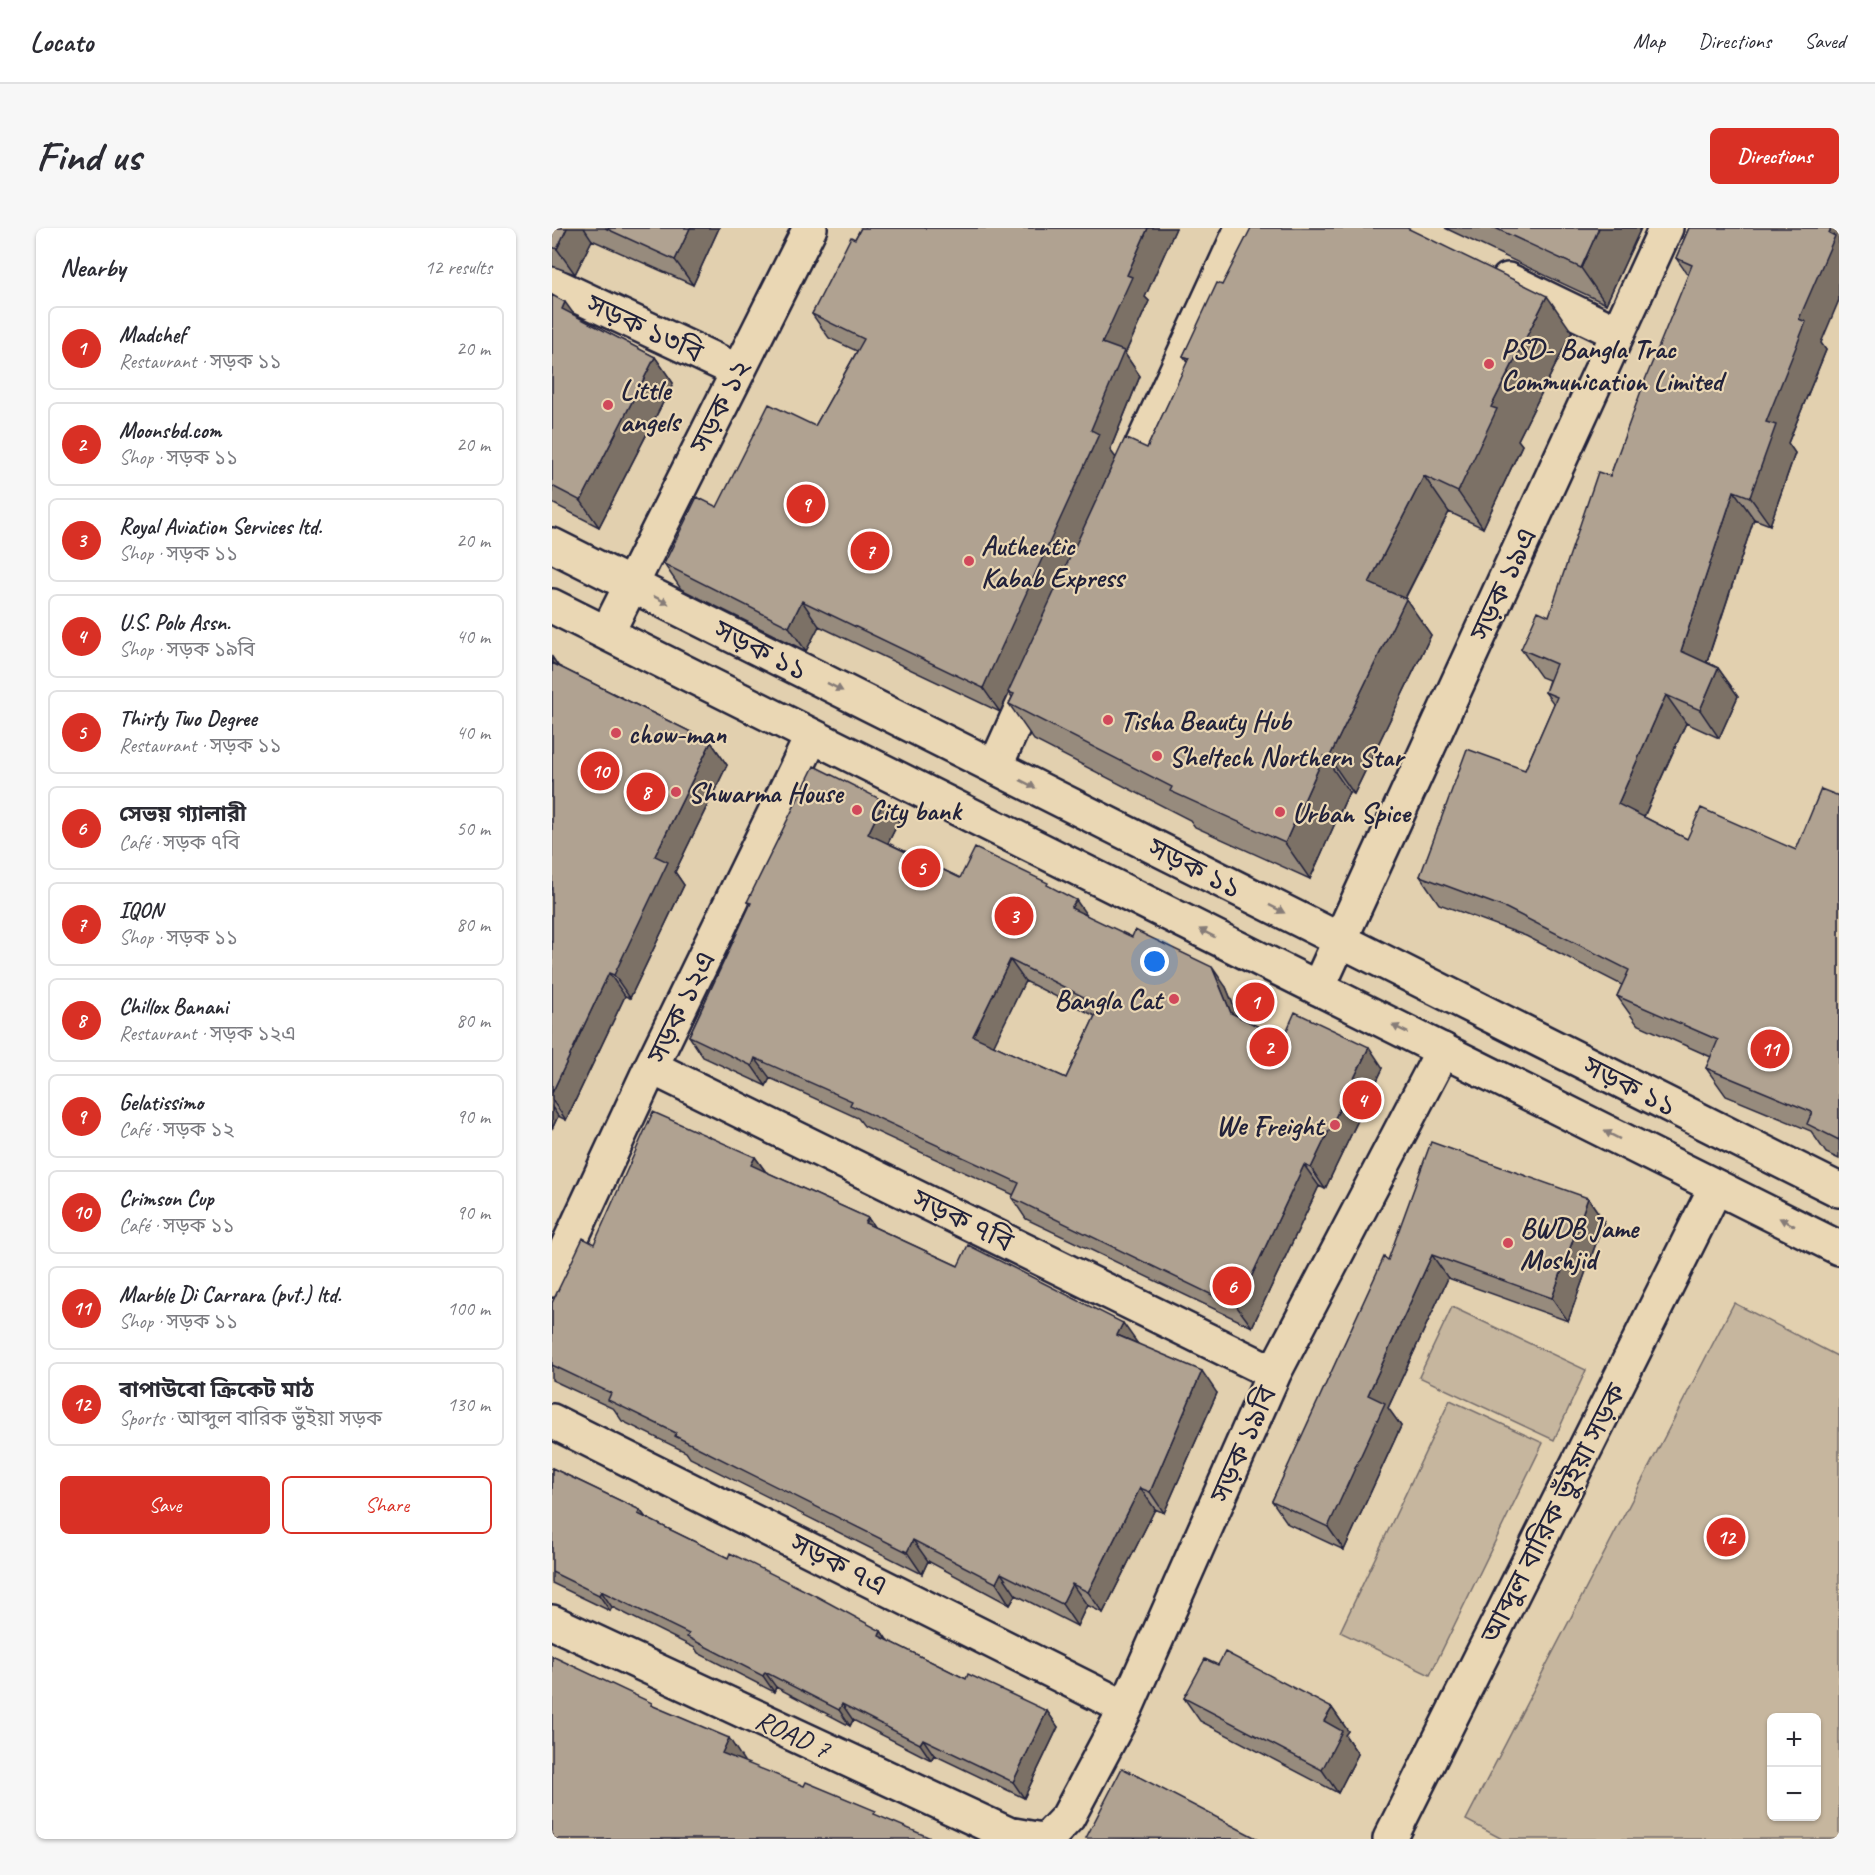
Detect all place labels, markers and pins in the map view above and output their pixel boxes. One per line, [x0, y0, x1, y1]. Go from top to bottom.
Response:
place label: PSD- Bangla Trac Communication Limited [1501, 331, 1727, 398]
marker: PSD- Bangla Trac Communication Limited [1482, 357, 1496, 371]
place label: Little angels [620, 372, 683, 439]
marker: Little angels [601, 398, 615, 412]
pin: 9 [786, 482, 826, 526]
pin: 7 [850, 528, 890, 574]
place label: Authentic Kabab Express [981, 528, 1127, 595]
marker: Authentic Kabab Express [962, 554, 976, 568]
place label: Tisha Beauty Hub [1120, 703, 1293, 739]
marker: Tisha Beauty Hub [1101, 713, 1115, 727]
place label: chow-man [628, 716, 727, 751]
marker: chow-man [609, 726, 623, 740]
place label: Sheltech Northern Star [1169, 739, 1406, 774]
pin: 10 [580, 748, 620, 794]
marker: Sheltech Northern Star [1150, 749, 1164, 763]
pin: 8 [626, 770, 665, 814]
place label: Shwarma House [688, 775, 845, 810]
marker: Shwarma House [669, 785, 683, 799]
place label: City bank [869, 793, 963, 829]
place label: Urban Spice [1292, 795, 1412, 830]
marker: City bank [850, 803, 864, 817]
marker: Urban Spice [1273, 805, 1287, 819]
pin: 5 [902, 846, 940, 890]
pin: 3 [994, 894, 1034, 938]
pin: 1 [1236, 980, 1274, 1024]
place label: Bangla Cat [1054, 982, 1165, 1017]
marker: Bangla Cat [1167, 992, 1181, 1006]
pin: 2 [1250, 1024, 1288, 1070]
pin: 11 [1750, 1026, 1790, 1072]
pin: 4 [1342, 1078, 1382, 1122]
place label: We Freight [1216, 1108, 1326, 1143]
marker: We Freight [1328, 1118, 1342, 1132]
place label: BWDB Jame Moshjid [1520, 1210, 1641, 1277]
marker: BWDB Jame Moshjid [1501, 1236, 1515, 1250]
pin: 6 [1212, 1264, 1252, 1308]
pin: 12 [1706, 1514, 1746, 1560]

